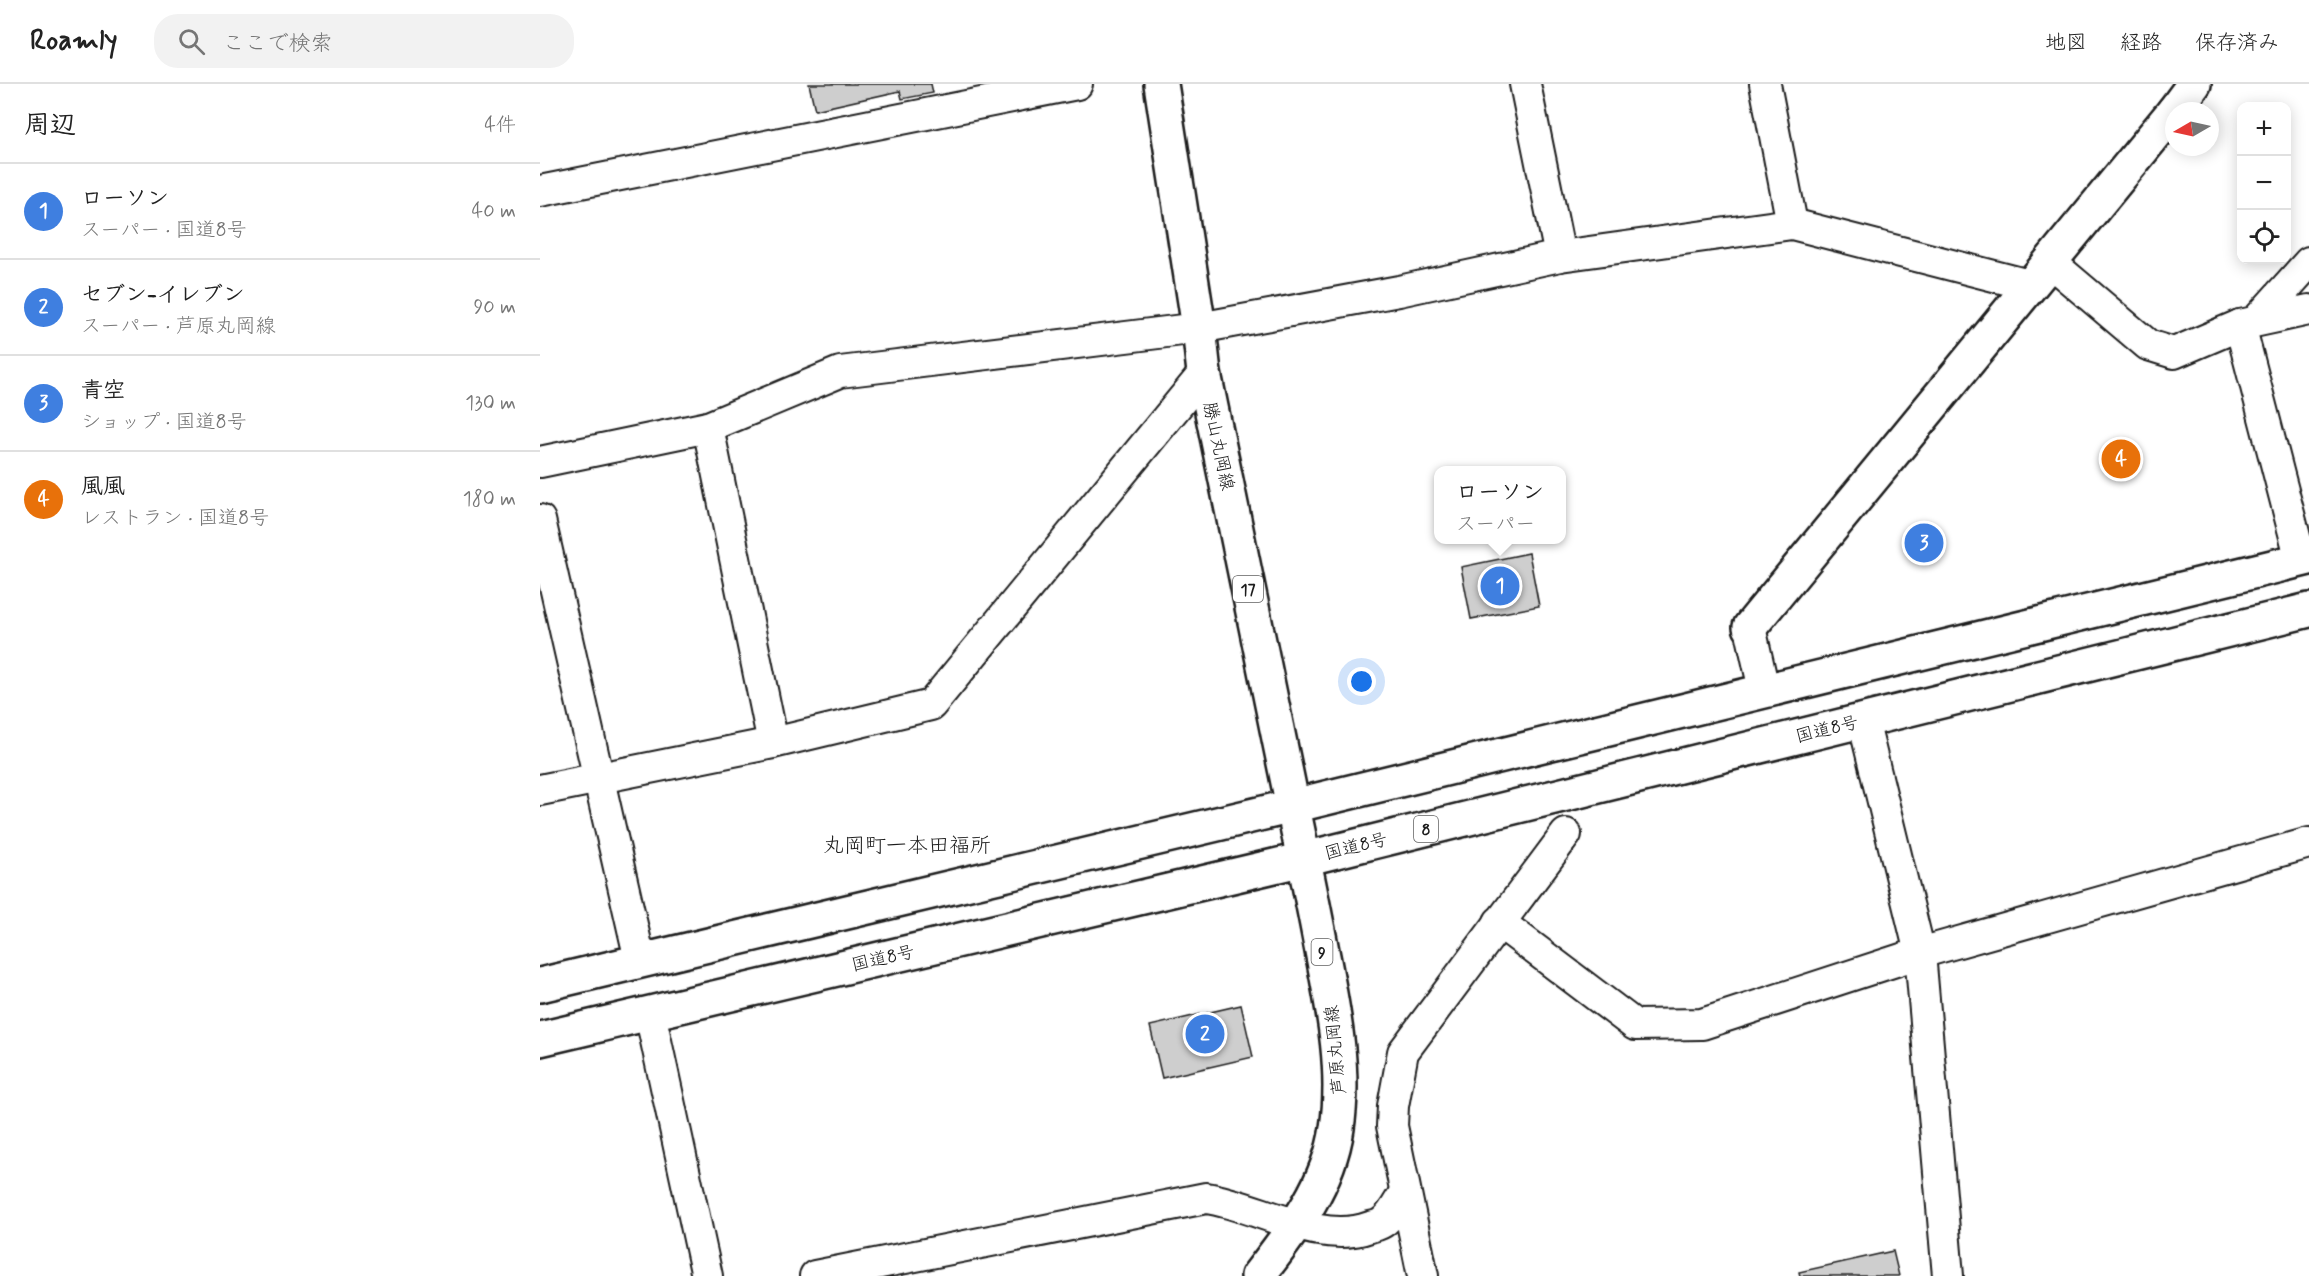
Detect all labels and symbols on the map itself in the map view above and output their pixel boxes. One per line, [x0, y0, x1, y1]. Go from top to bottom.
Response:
north arrow [2165, 102, 2219, 156]
street label: 勝山丸岡線 [1197, 400, 1239, 493]
pin: 4 [2102, 436, 2140, 482]
pin: 3 [1904, 520, 1944, 566]
pin: 1 [1480, 564, 1520, 608]
road number: 17 [1233, 576, 1263, 602]
your location [1347, 667, 1376, 696]
street label: 国道8号 [1793, 711, 1861, 749]
road number: 8 [1414, 816, 1438, 842]
street label: 国道8号 [1322, 828, 1390, 866]
district label: 丸岡町一本田福所 [823, 832, 991, 860]
road number: 9 [1312, 939, 1332, 965]
street label: 国道8号 [849, 940, 917, 978]
street label: 芦原丸岡線 [1320, 1004, 1352, 1096]
pin: 2 [1186, 1012, 1224, 1056]

